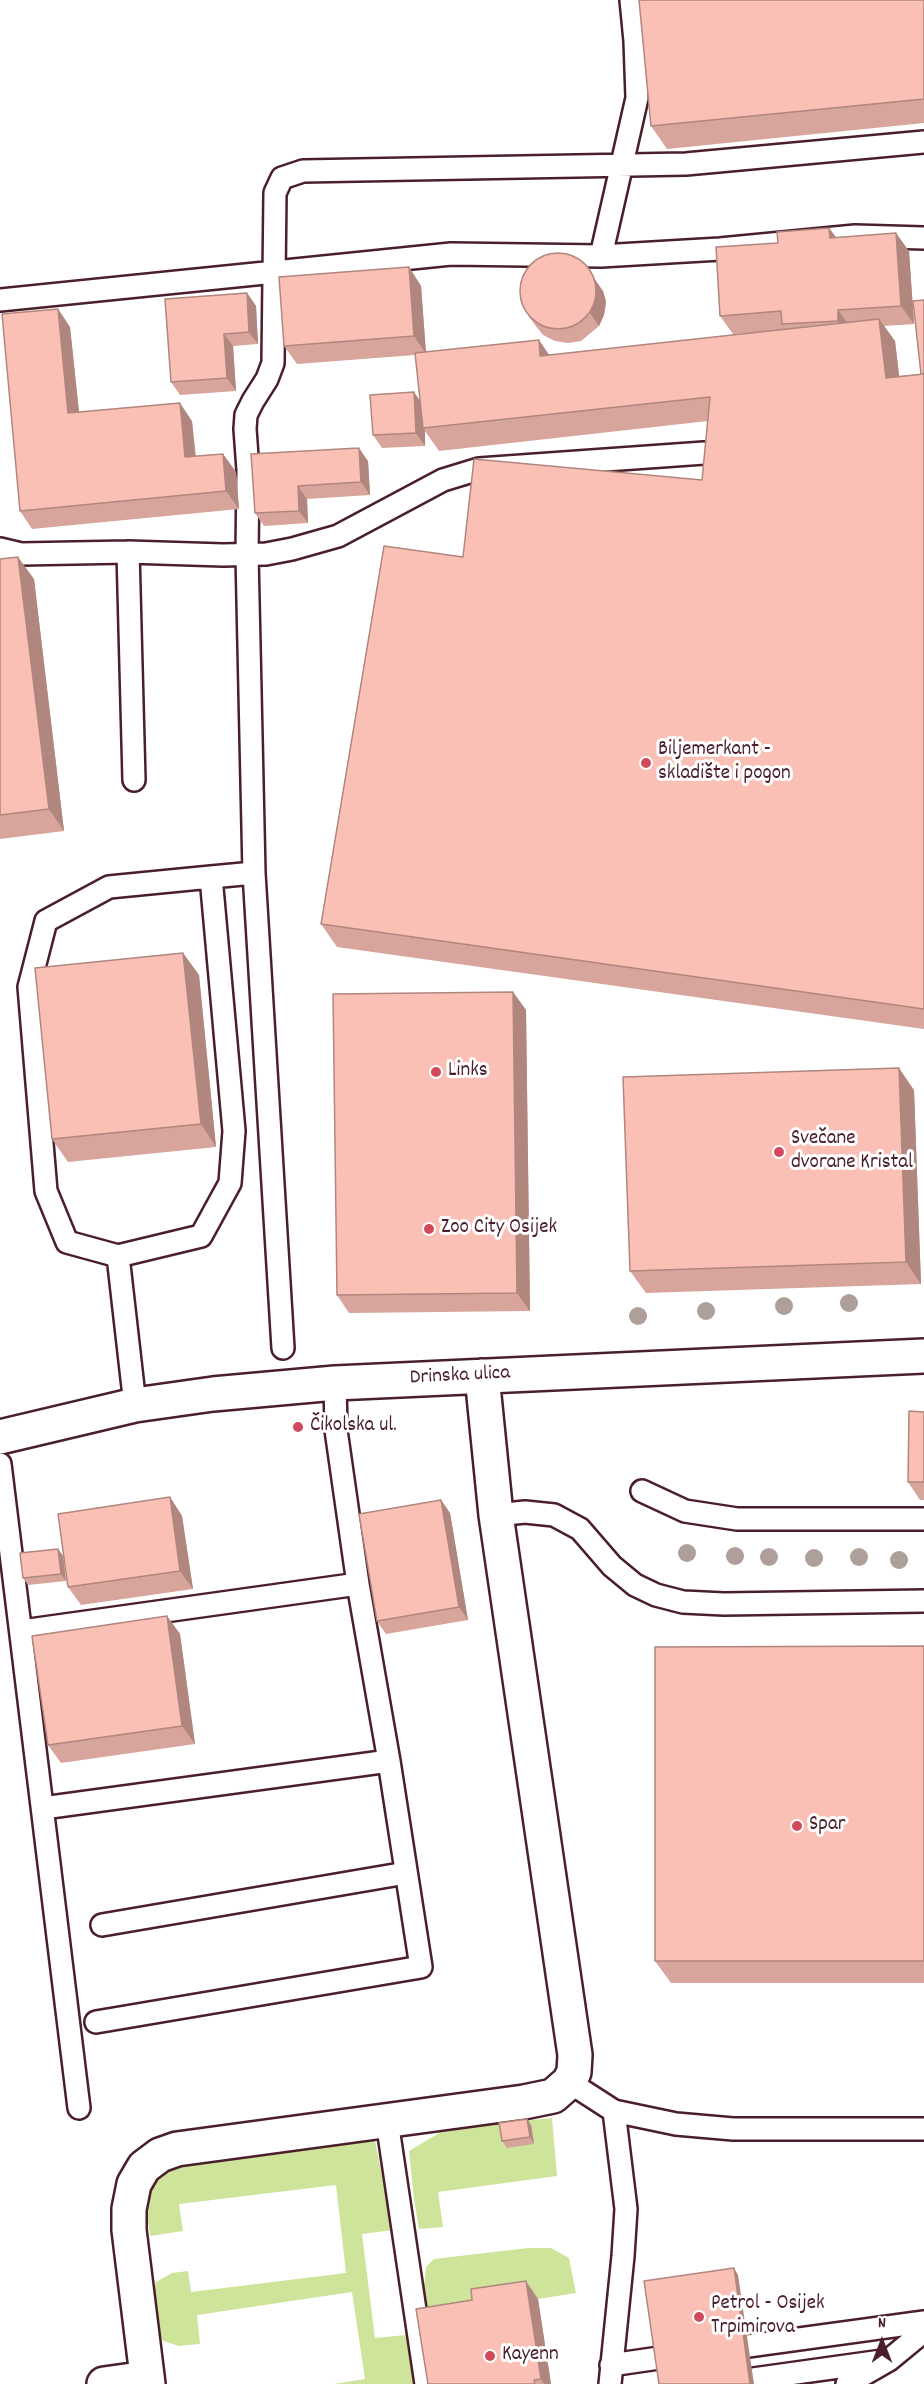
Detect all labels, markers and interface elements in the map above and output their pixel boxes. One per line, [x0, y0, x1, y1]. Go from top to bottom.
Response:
place label: Biljemerkant - skladište i pogon [658, 738, 791, 788]
marker: Biljemerkant - skladište i pogon [639, 756, 653, 770]
place label: Links [448, 1059, 488, 1085]
marker: Links [429, 1065, 443, 1079]
place label: Svečane dvorane Kristal [791, 1127, 913, 1177]
marker: Svečane dvorane Kristal [772, 1145, 786, 1159]
place label: Zoo City Osijek [441, 1216, 557, 1242]
marker: Zoo City Osijek [422, 1222, 436, 1236]
street label: Drinska ulica [409, 1362, 511, 1392]
place label: Čikolska ul. [310, 1414, 397, 1440]
marker: Čikolska ul. [291, 1420, 305, 1434]
place label: Spar [809, 1813, 846, 1839]
marker: Spar [790, 1819, 804, 1833]
place label: Petrol - Osijek Trpimirova [711, 2292, 825, 2342]
marker: Petrol - Osijek Trpimirova [692, 2310, 706, 2324]
north arrow [852, 2312, 912, 2372]
text: N [878, 2312, 886, 2335]
place label: Kayenn [502, 2343, 559, 2369]
marker: Kayenn [483, 2349, 497, 2363]

